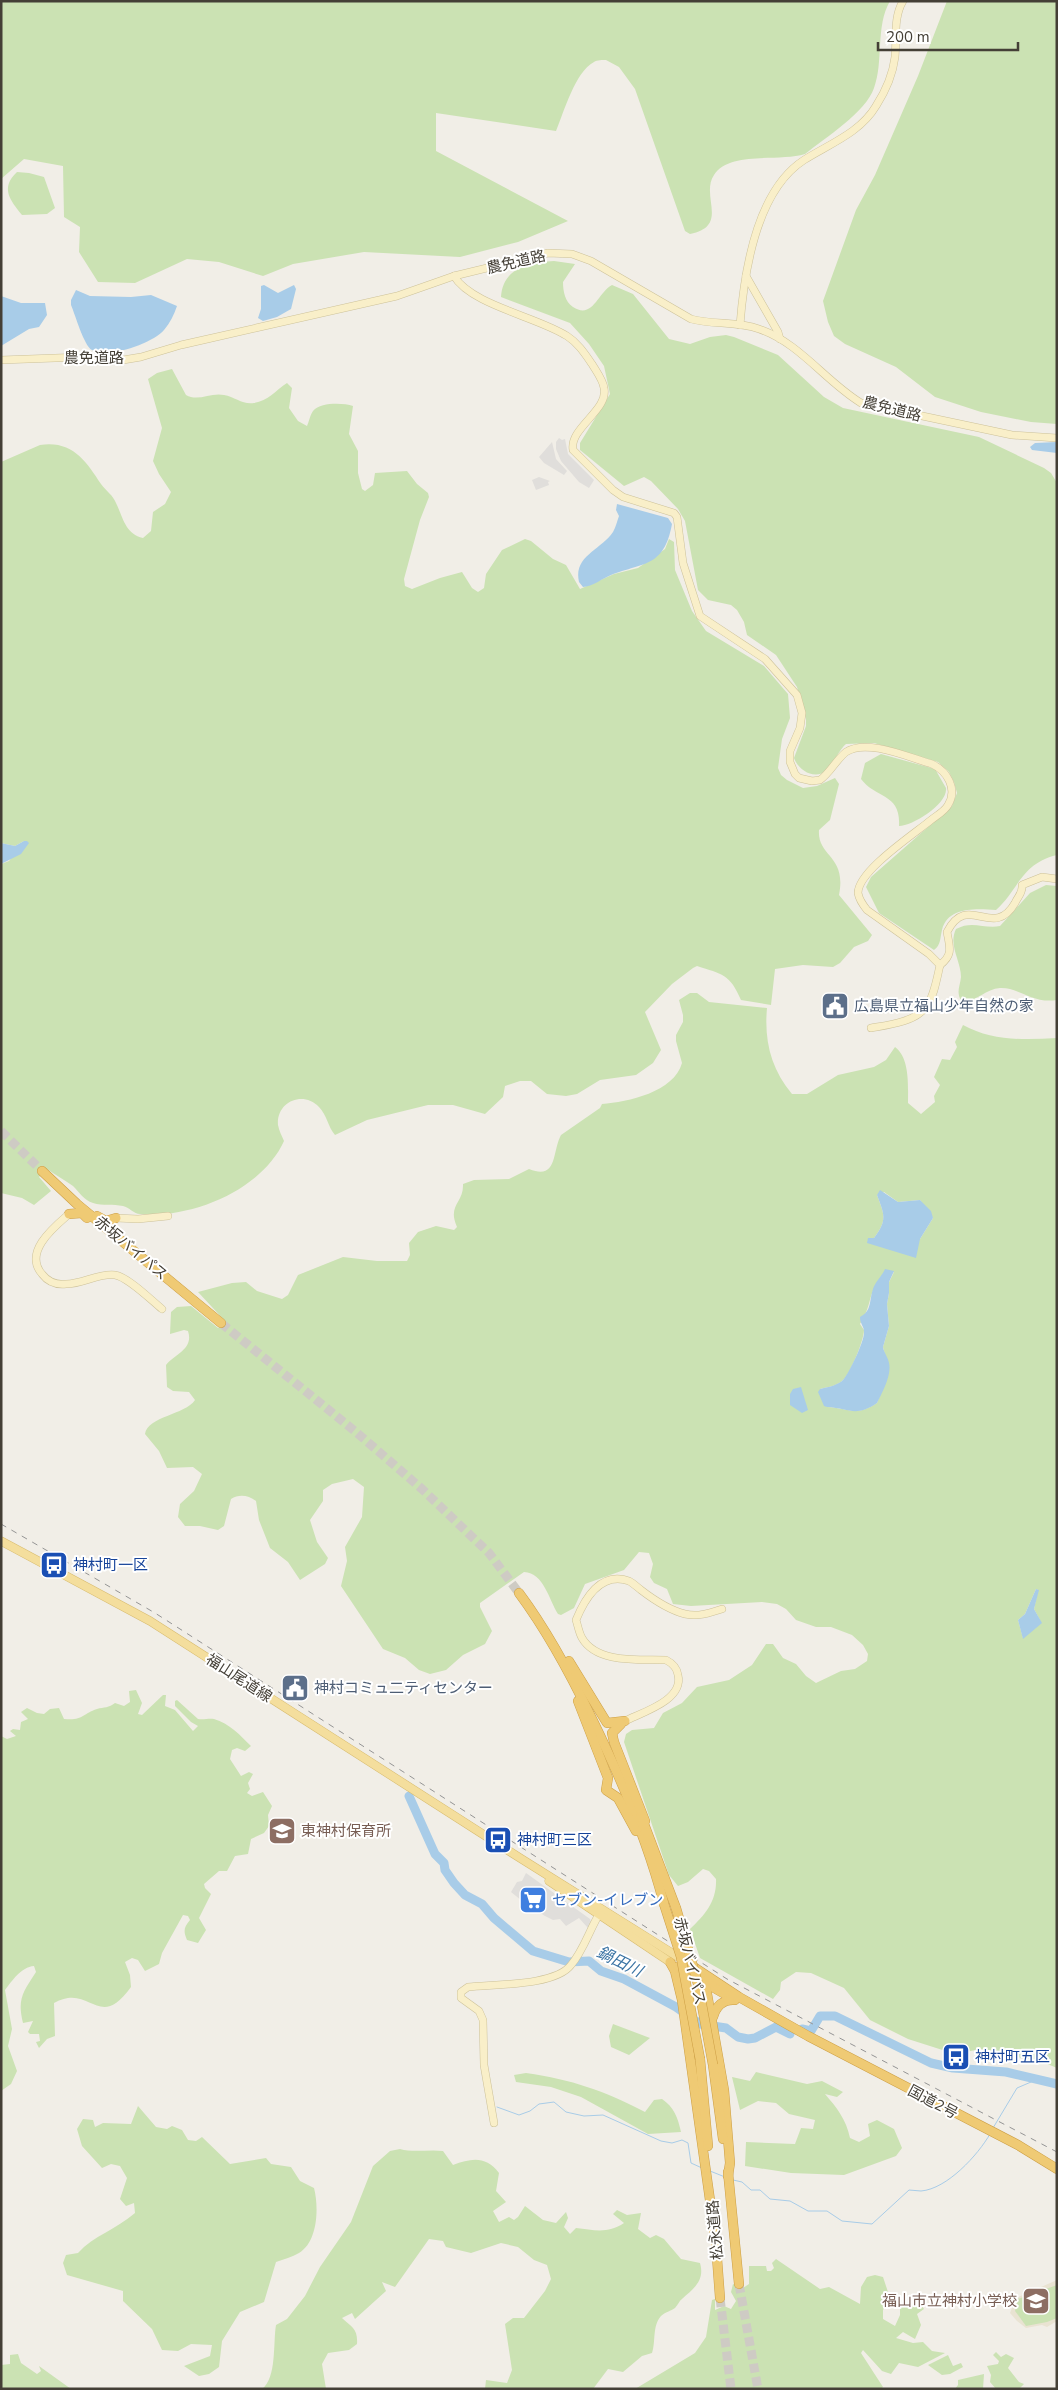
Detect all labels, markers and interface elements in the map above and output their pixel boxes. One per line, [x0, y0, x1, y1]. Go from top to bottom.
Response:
scale bar [878, 20, 1018, 52]
text: 200 m [886, 27, 930, 47]
street label: 農免道路 [485, 246, 547, 278]
street label: 農免道路 [64, 348, 124, 368]
street label: 農免道路 [860, 392, 924, 426]
public building icon: 広島県立福山少年自然の家 [820, 991, 850, 1021]
place label: 広島県立福山少年自然の家 [854, 996, 1034, 1016]
street label: 赤坂バイパス [90, 1212, 172, 1284]
bus stop icon: 神村町一区 [39, 1550, 69, 1580]
place label: 神村町一区 [73, 1555, 148, 1575]
street label: 福山尾道線 [202, 1649, 276, 1707]
public building icon: 神村コミュ二ティセンター [280, 1673, 310, 1703]
place label: 神村コミュ二ティセンター [314, 1678, 493, 1698]
school or university icon: 東神村保育所 [267, 1816, 297, 1846]
place label: 東神村保育所 [301, 1821, 391, 1841]
bus stop icon: 神村町三区 [483, 1825, 513, 1855]
place label: 神村町三区 [517, 1830, 592, 1850]
supermarket icon: セブン-イレブン [518, 1885, 548, 1915]
place label: セブン-イレブン [552, 1890, 663, 1910]
street label: 赤坂バイパス [669, 1915, 711, 2007]
water label: 鍋田川 [593, 1941, 648, 1983]
bus stop icon: 神村町五区 [941, 2042, 971, 2072]
place label: 神村町五区 [975, 2047, 1050, 2067]
street label: 国道2号 [904, 2080, 962, 2124]
street label: 松永道路 [702, 2199, 728, 2261]
school or university icon: 福山市立神村小学校 [1021, 2286, 1051, 2316]
place label: 福山市立神村小学校 [882, 2291, 1017, 2311]

